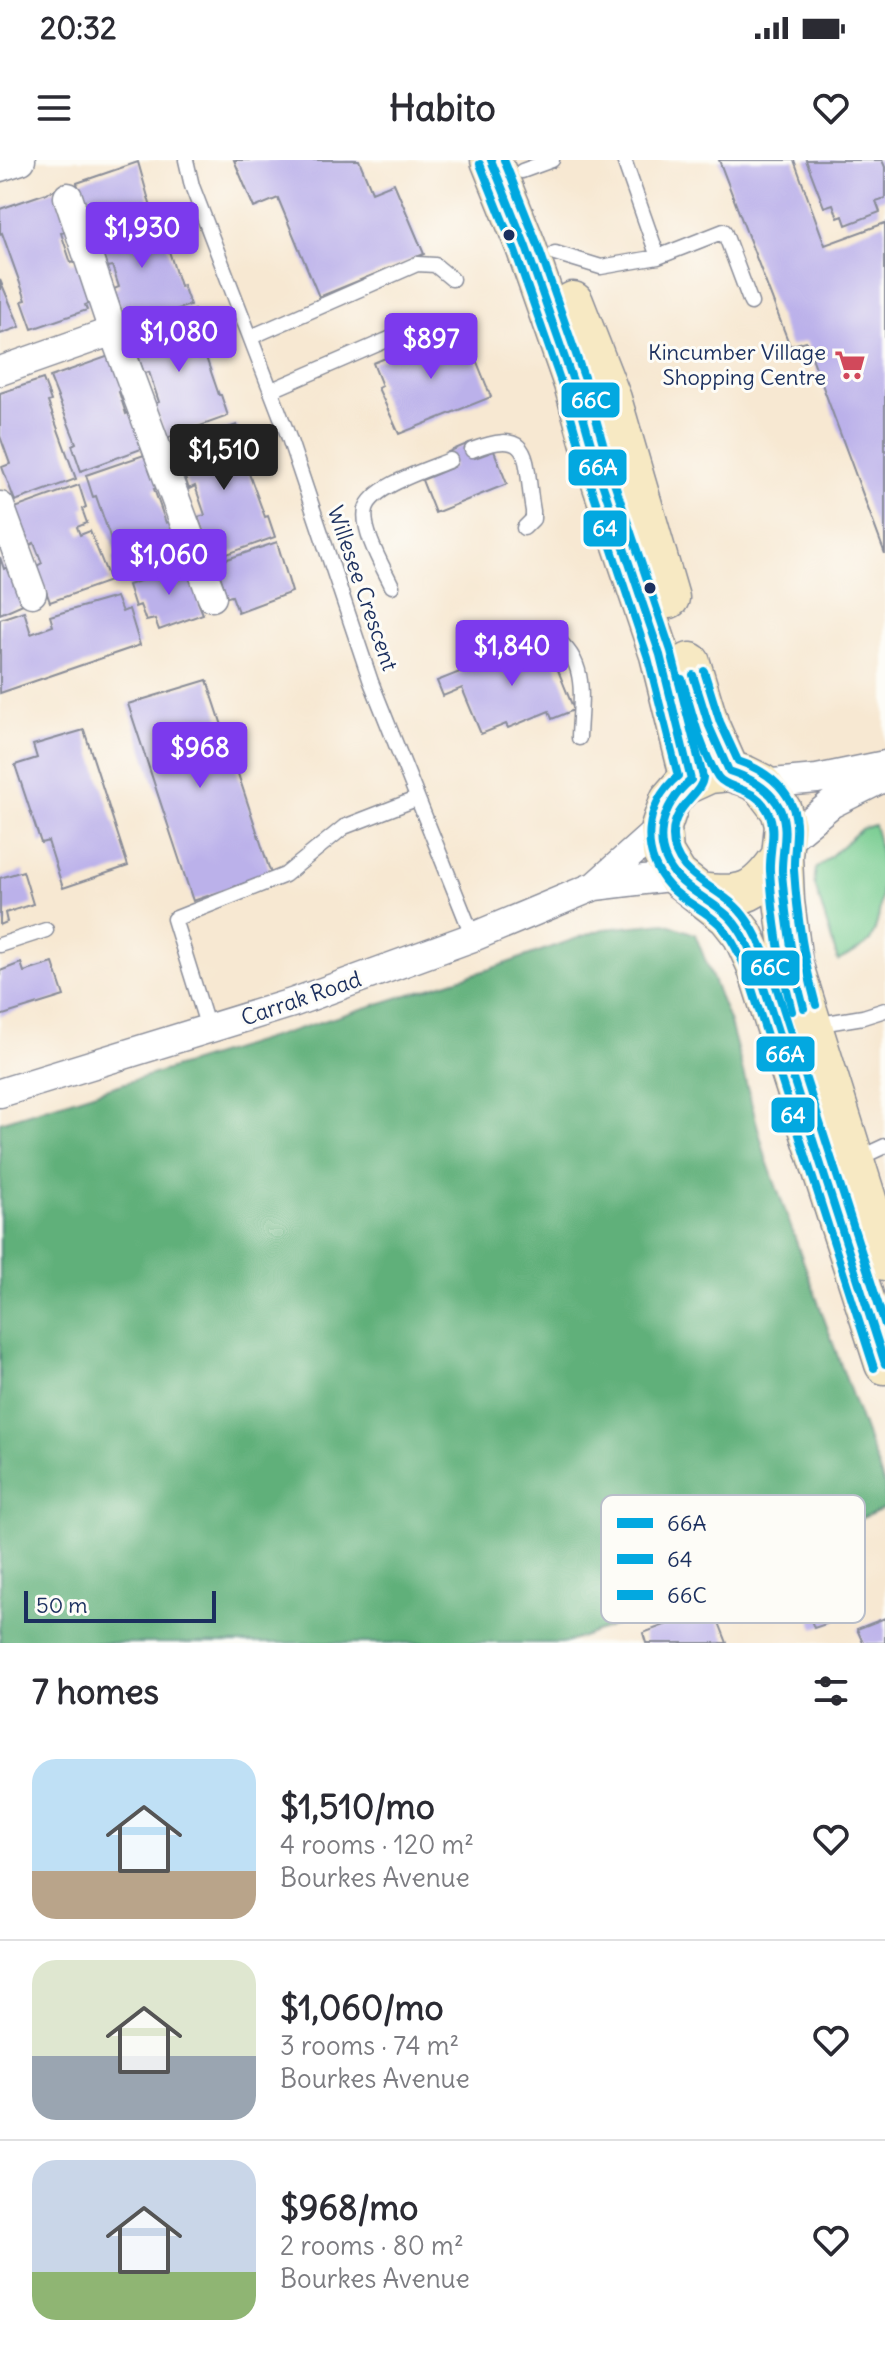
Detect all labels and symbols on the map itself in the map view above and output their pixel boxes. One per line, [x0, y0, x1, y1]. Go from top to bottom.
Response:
pin: $1,930 [77, 202, 207, 270]
unlabelled marker [501, 227, 517, 243]
pin: $1,080 [114, 306, 244, 374]
pin: $897 [384, 313, 478, 381]
place label: Kincumber Village Shopping Centre [648, 338, 826, 391]
supermarket icon: Kincumber Village Shopping Centre [833, 348, 867, 382]
line badge: 66C [560, 381, 621, 419]
text: 66C [571, 386, 611, 414]
pin: $1,510 [159, 424, 289, 492]
line badge: 66A [567, 448, 628, 487]
text: 66A [578, 453, 618, 481]
street label: Willesee Crescent [322, 502, 404, 674]
line badge: 64 [582, 509, 628, 548]
text: 64 [592, 514, 618, 542]
pin: $1,060 [104, 529, 234, 597]
unlabelled marker [642, 580, 658, 596]
pin: $1,840 [447, 620, 577, 688]
pin: $968 [153, 722, 247, 790]
line badge: 66C [740, 949, 801, 987]
text: 66C [750, 953, 790, 981]
street label: Carrak Road [237, 964, 365, 1032]
line badge: 66A [755, 1035, 816, 1073]
text: 66A [765, 1040, 805, 1068]
line badge: 64 [770, 1096, 816, 1134]
text: 64 [780, 1101, 806, 1129]
legend [601, 1495, 865, 1623]
text: 66A [667, 1509, 707, 1537]
text: 64 [667, 1545, 692, 1573]
text: 66C [667, 1581, 707, 1609]
scale bar [24, 1587, 216, 1623]

